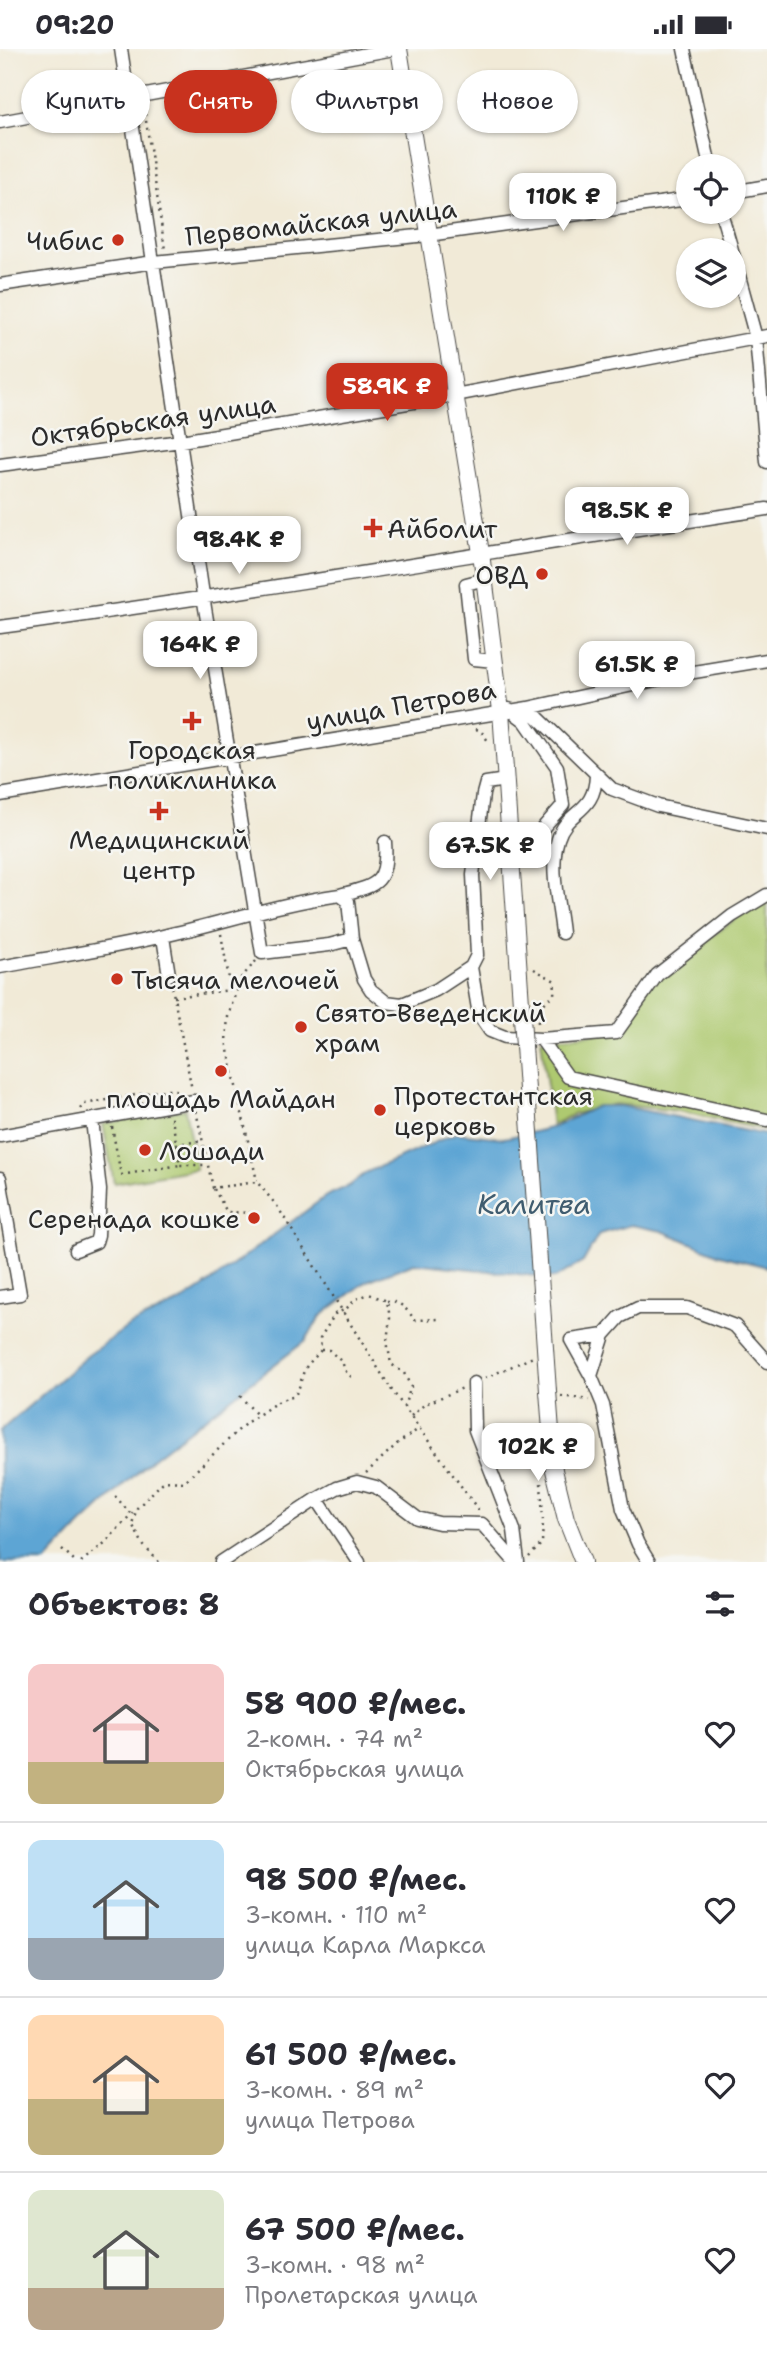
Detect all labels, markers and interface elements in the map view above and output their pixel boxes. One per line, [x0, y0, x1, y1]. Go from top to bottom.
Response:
text: 09:20 [35, 7, 114, 42]
chip: Купить [21, 70, 150, 133]
chip: Снять [164, 70, 277, 133]
chip: Фильтры [291, 70, 443, 133]
chip: Новое [457, 70, 578, 133]
map controls [676, 154, 746, 308]
button: locate [676, 154, 746, 224]
pin: 110K ₽ [506, 173, 620, 233]
text: 110K ₽ [525, 181, 601, 211]
street label: Первомайская улица [183, 190, 459, 254]
place label: Чибис [26, 223, 104, 258]
marker: Чибис [110, 232, 126, 248]
button: layers [676, 238, 746, 308]
pin: 58.9K ₽ [322, 363, 452, 423]
text: 58.9K ₽ [342, 371, 432, 401]
street label: Октябрьская улица [28, 385, 278, 455]
pin: 98.5K ₽ [562, 487, 692, 547]
text: 98.5K ₽ [581, 495, 673, 525]
place label: Айболит [387, 511, 498, 546]
pin: 98.4K ₽ [174, 517, 304, 576]
marker: Айболит [365, 520, 381, 536]
text: 98.4K ₽ [193, 524, 285, 554]
place label: ОВД [475, 557, 528, 592]
marker: ОВД [534, 566, 550, 582]
pin: 164K ₽ [143, 621, 257, 681]
text: 164K ₽ [159, 629, 241, 659]
pin: 61.5K ₽ [572, 641, 702, 701]
text: 61.5K ₽ [595, 649, 679, 679]
street label: улица Петрова [303, 671, 499, 739]
marker: Городская поликлиника [182, 711, 202, 731]
place label: Городская поликлиника [108, 732, 276, 797]
marker: Медицинский центр [149, 801, 169, 821]
place label: Медицинский центр [69, 822, 249, 887]
pin: 67.5K ₽ [425, 823, 555, 882]
text: 67.5K ₽ [445, 830, 535, 860]
place label: Тысяча мелочей [131, 962, 339, 997]
marker: Тысяча мелочей [109, 971, 125, 987]
place label: Свято-Введенский храм [315, 995, 546, 1060]
marker: Свято-Введенский храм [293, 1019, 309, 1035]
marker: площадь Майдан [213, 1063, 229, 1079]
place label: Протестантская церковь [394, 1078, 593, 1143]
place label: площадь Майдан [106, 1081, 336, 1116]
marker: Протестантская церковь [372, 1102, 388, 1118]
place label: Лошади [159, 1133, 264, 1168]
marker: Лошади [137, 1142, 153, 1158]
water label: Калитва [477, 1185, 591, 1223]
place label: Серенада кошке [28, 1201, 240, 1236]
marker: Серенада кошке [246, 1210, 262, 1226]
pin: 102K ₽ [481, 1423, 595, 1483]
text: 102K ₽ [498, 1431, 578, 1461]
text: Объектов: 8 [28, 1584, 220, 1625]
icon: filters [701, 1585, 739, 1623]
text: 58 900 ₽/мес. [245, 1683, 466, 1724]
icon: home [84, 1692, 168, 1776]
icon: heart [701, 1715, 739, 1753]
text: 2-комн. · 74 m² [245, 1724, 423, 1754]
text: Октябрьская улица [245, 1754, 464, 1784]
text: 98 500 ₽/мес. [245, 1859, 467, 1900]
icon: home [84, 1868, 168, 1952]
icon: heart [701, 1891, 739, 1929]
text: 3-комн. · 110 m² [245, 1900, 427, 1930]
text: улица Карла Маркса [245, 1930, 485, 1960]
text: 61 500 ₽/мес. [245, 2034, 457, 2075]
icon: home [84, 2043, 168, 2127]
icon: heart [701, 2066, 739, 2104]
text: 3-комн. · 89 m² [245, 2075, 424, 2105]
text: улица Петрова [245, 2105, 415, 2135]
text: 67 500 ₽/мес. [245, 2209, 465, 2250]
icon: home [84, 2218, 168, 2302]
icon: heart [701, 2241, 739, 2279]
text: 3-комн. · 98 m² [245, 2250, 425, 2280]
text: Пролетарская улица [245, 2280, 477, 2310]

